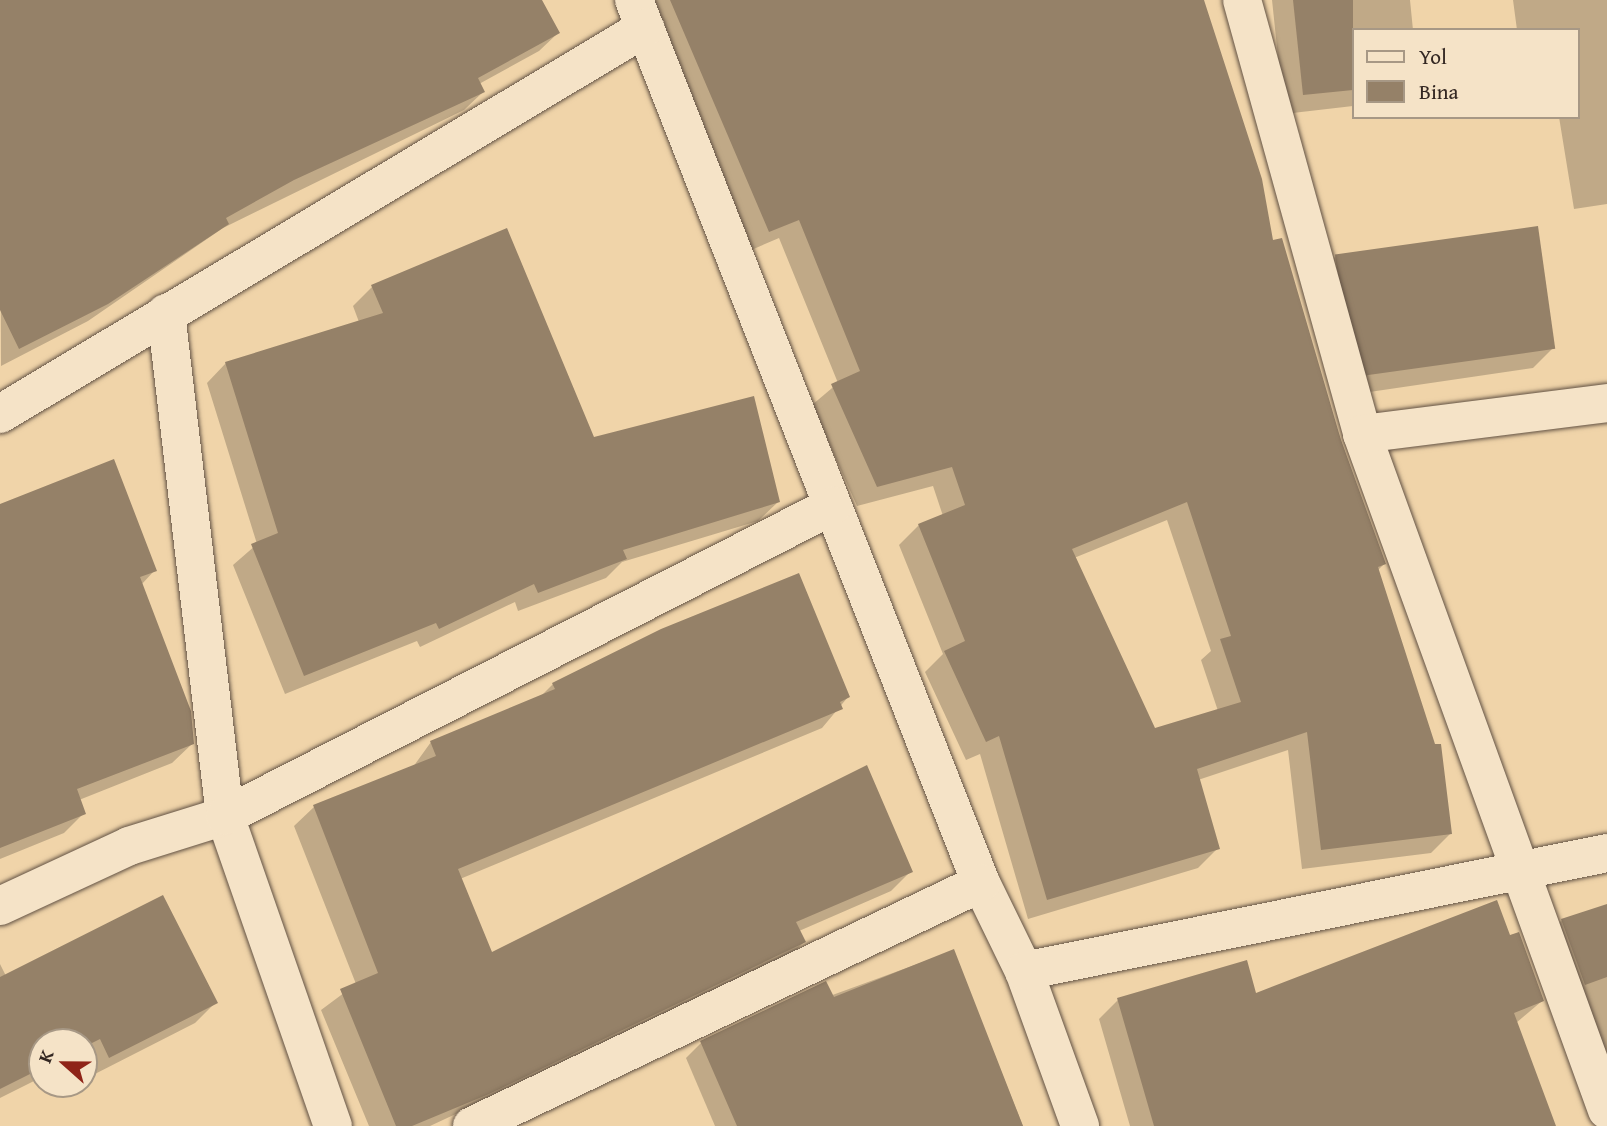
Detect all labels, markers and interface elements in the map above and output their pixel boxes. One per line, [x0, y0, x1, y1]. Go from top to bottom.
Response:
legend [1352, 28, 1579, 119]
text: Yol [1419, 41, 1447, 72]
text: Bina [1419, 76, 1459, 107]
north arrow [28, 1028, 98, 1098]
text: K [30, 1046, 60, 1067]

